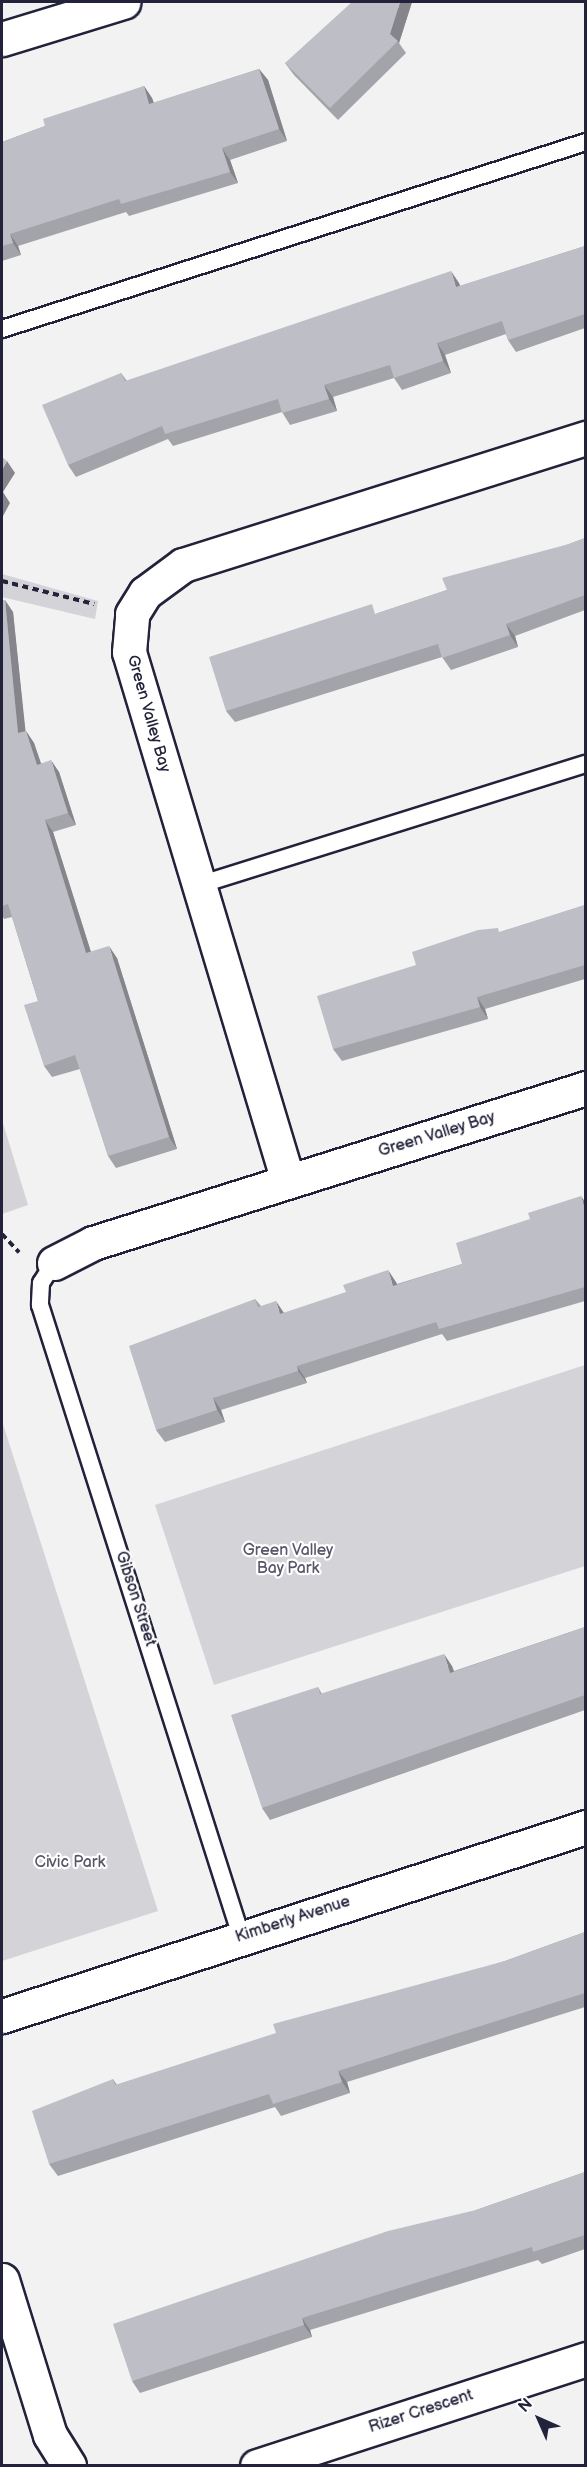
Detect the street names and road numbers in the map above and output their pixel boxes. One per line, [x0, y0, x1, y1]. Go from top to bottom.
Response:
street label: Green Valley Bay [122, 652, 174, 776]
street label: Green Valley Bay [376, 1108, 498, 1162]
street label: Gibson Street [111, 1549, 159, 1649]
street label: Kimberly Avenue [233, 1892, 353, 1948]
street label: Rizer Crescent [367, 2386, 475, 2438]

